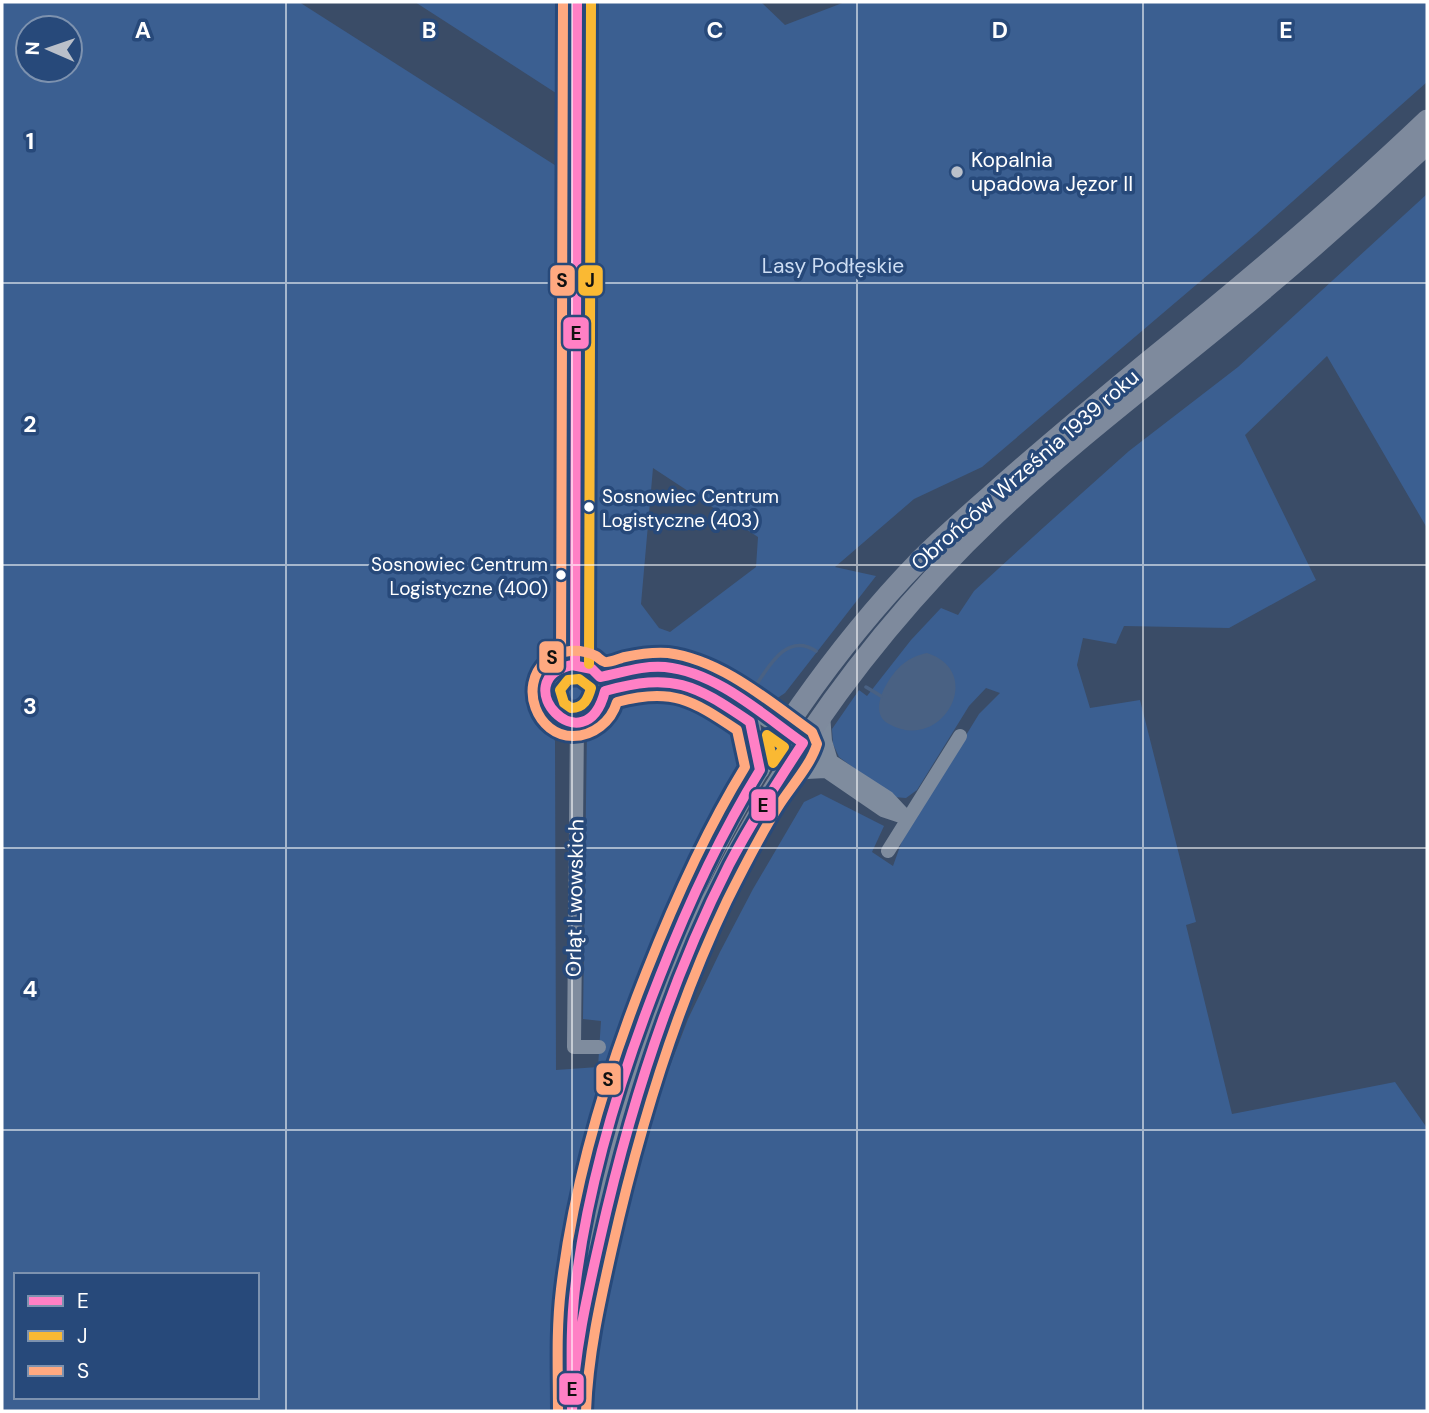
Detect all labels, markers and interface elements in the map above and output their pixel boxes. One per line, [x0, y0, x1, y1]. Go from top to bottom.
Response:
north arrow [14, 14, 84, 84]
text: A [135, 15, 151, 45]
text: B [422, 15, 436, 45]
text: C [707, 15, 723, 45]
text: D [992, 15, 1008, 45]
text: E [1279, 15, 1293, 45]
text: N [20, 41, 45, 56]
text: 1 [26, 126, 34, 156]
place label: Kopalnia upadowa Jęzor II [971, 146, 1133, 198]
marker: Kopalnia upadowa Jęzor II [949, 164, 965, 180]
park label: Lasy Podłęskie [762, 252, 904, 280]
line badge: S [549, 264, 576, 297]
line badge: J [577, 264, 604, 297]
text: S [556, 268, 568, 293]
text: J [585, 268, 595, 293]
line badge: E [562, 316, 590, 350]
text: E [570, 321, 582, 346]
street label: Obrońców Września 1939 roku [905, 363, 1145, 577]
text: 2 [23, 409, 37, 439]
place label: Sosnowiec Centrum Logistyczne (403) [602, 484, 779, 533]
marker: Sosnowiec Centrum Logistyczne (403) [582, 500, 596, 514]
place label: Sosnowiec Centrum Logistyczne (400) [371, 552, 548, 601]
marker: Sosnowiec Centrum Logistyczne (400) [554, 568, 568, 582]
line badge: S [538, 640, 565, 674]
text: S [546, 645, 558, 670]
text: 3 [23, 691, 37, 721]
line badge: E [750, 788, 777, 822]
text: E [757, 793, 769, 818]
street label: Orląt Lwowskich [560, 819, 590, 977]
text: 4 [23, 974, 38, 1004]
line badge: S [595, 1062, 622, 1096]
text: S [602, 1067, 614, 1092]
legend [14, 1273, 259, 1399]
text: E [77, 1287, 89, 1315]
text: J [77, 1322, 88, 1350]
text: S [77, 1357, 89, 1385]
line badge: E [558, 1372, 585, 1406]
text: E [566, 1377, 578, 1402]

